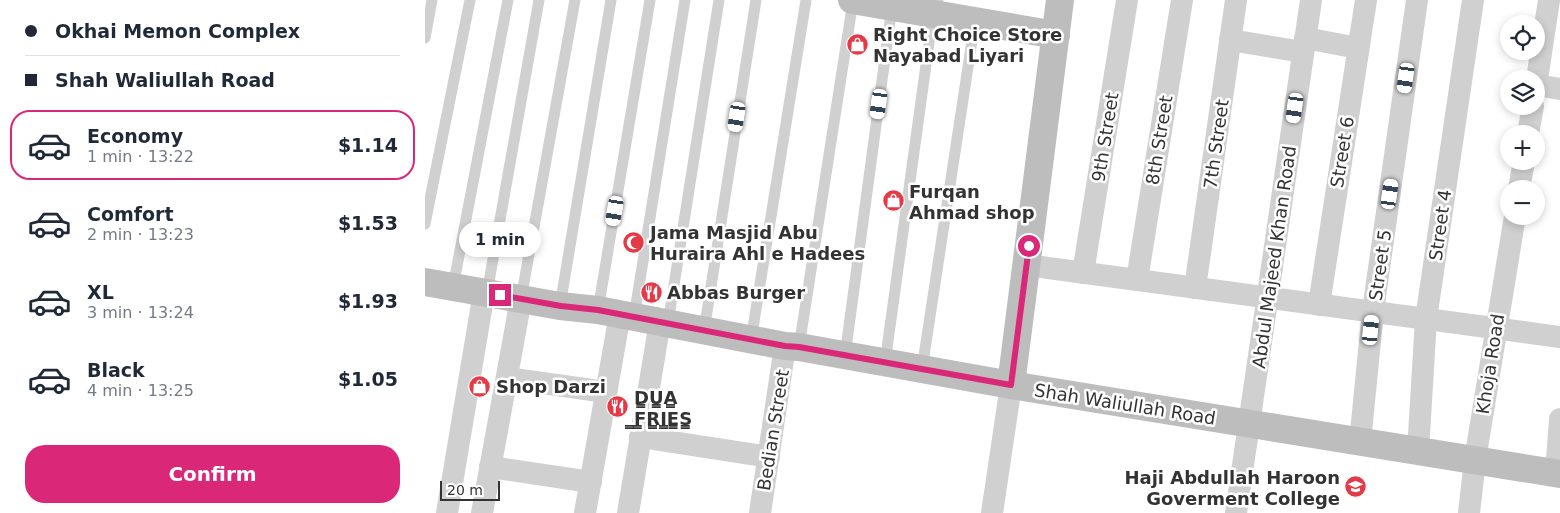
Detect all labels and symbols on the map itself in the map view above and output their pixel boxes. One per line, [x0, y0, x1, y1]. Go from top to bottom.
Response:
place label: Right Choice Store Nayabad Liyari [873, 24, 1062, 66]
shop icon: Right Choice Store Nayabad Liyari [845, 32, 869, 56]
car [1396, 62, 1415, 94]
car [869, 88, 888, 120]
street label: 9th Street [1088, 91, 1122, 183]
car [1285, 92, 1304, 124]
street label: 8th Street [1142, 94, 1176, 186]
street label: 7th Street [1199, 98, 1233, 190]
car [727, 101, 746, 133]
street label: Street 6 [1326, 115, 1358, 189]
street label: Abdul Majeed Khan Road [1248, 144, 1300, 370]
car [1380, 178, 1399, 210]
place label: Furqan Ahmad shop [909, 181, 1035, 223]
street label: Street 4 [1425, 188, 1455, 262]
shop icon: Furqan Ahmad shop [881, 189, 905, 213]
car [605, 195, 624, 227]
callout: 1 min [459, 222, 541, 258]
place label: Jama Masjid Abu Huraira Ahl e Hadees [648, 222, 865, 264]
street label: Street 5 [1365, 228, 1395, 302]
mosque icon: Jama Masjid Abu Huraira Ahl e Hadees [622, 230, 646, 254]
route start [1018, 235, 1040, 257]
restaurant icon: Abbas Burger [639, 280, 663, 304]
place label: Abbas Burger [667, 282, 805, 303]
route end [489, 284, 511, 306]
street label: Khoja Road [1472, 312, 1508, 416]
car [1361, 314, 1380, 346]
street label: Bedian Street [753, 368, 793, 492]
shop icon: Shop Darzi [468, 374, 492, 398]
place label: Shop Darzi [496, 376, 606, 397]
street label: Shah Waliullah Road [1033, 379, 1217, 429]
place label: D̳U̳A̳ ̳F̳R̳I̳E̳S̳ [625, 387, 692, 429]
restaurant icon: D̳U̳A̳ ̳F̳R̳I̳E̳S̳ [606, 395, 630, 419]
place label: Haji Abdullah Haroon Goverment College [1124, 467, 1340, 509]
school or university icon: Haji Abdullah Haroon Goverment College [1344, 475, 1368, 499]
scale bar [440, 478, 500, 501]

